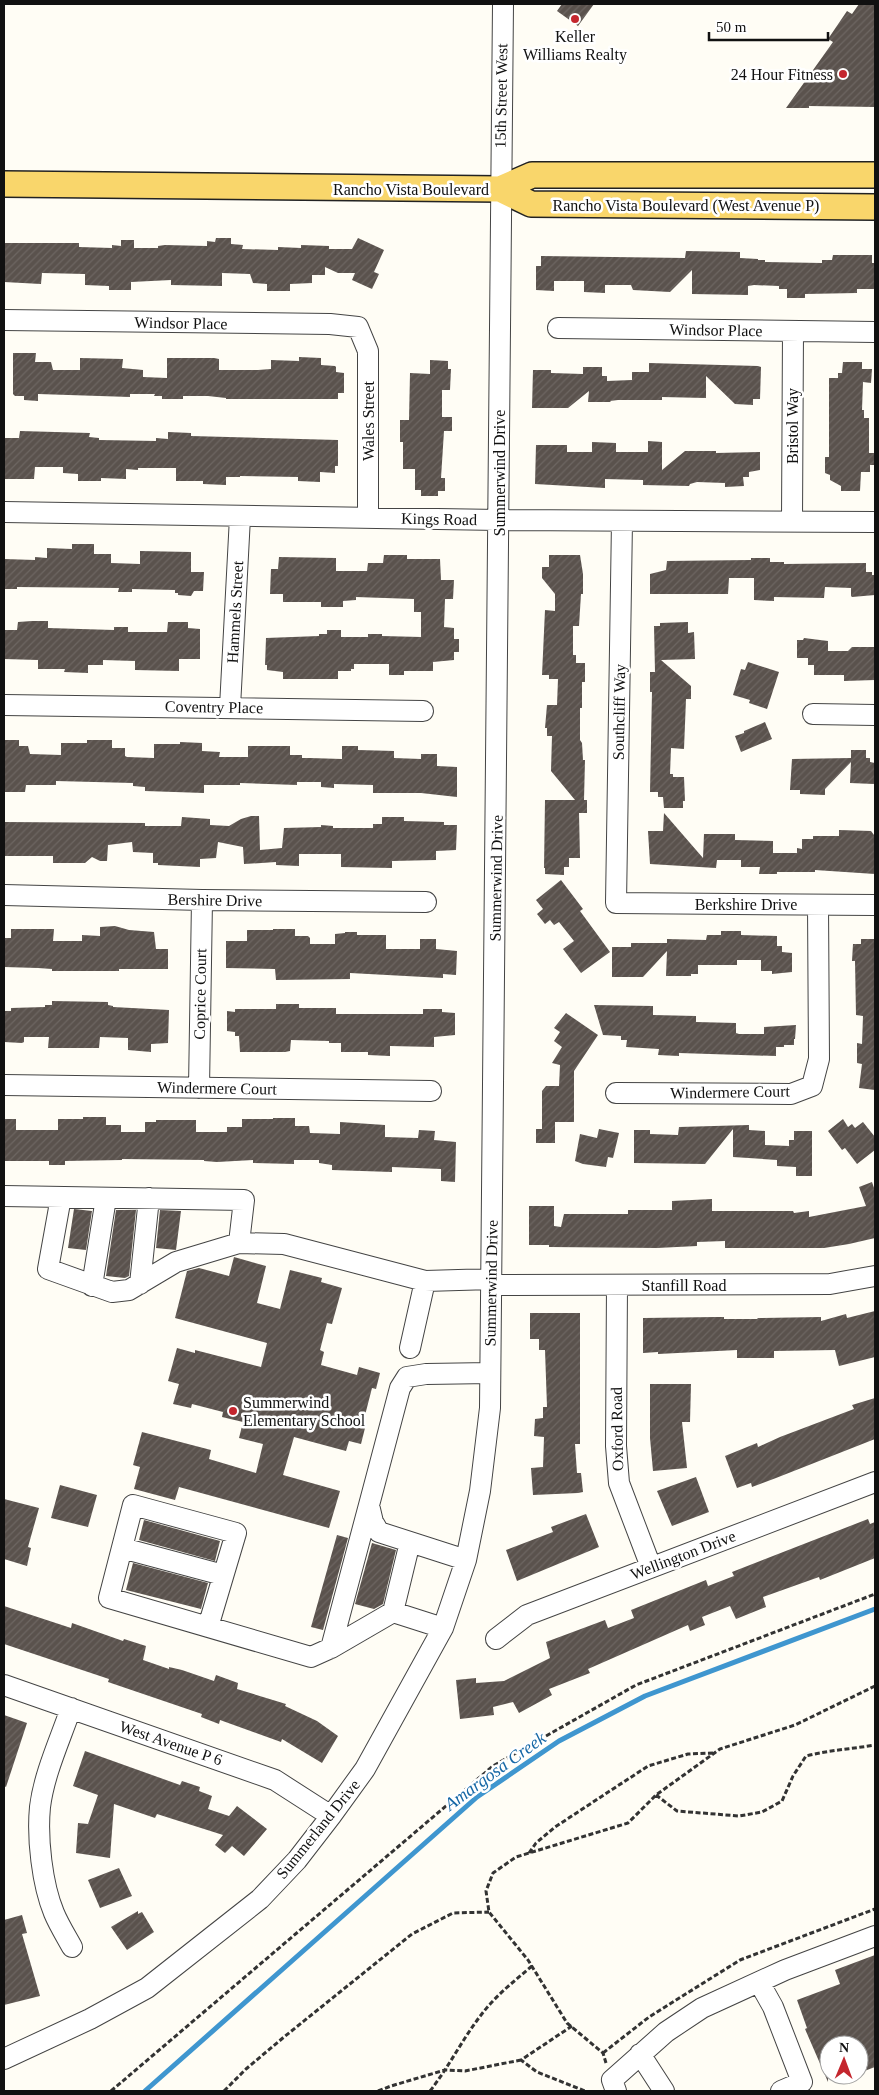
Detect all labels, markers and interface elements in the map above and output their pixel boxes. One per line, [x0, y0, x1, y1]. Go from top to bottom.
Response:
scale bar [709, 10, 828, 42]
marker: Keller Williams Realty [569, 13, 581, 25]
text: 50 m [716, 19, 747, 35]
place label: Keller Williams Realty [523, 28, 627, 64]
street label: 15th Street West [492, 43, 510, 149]
place label: 24 Hour Fitness [731, 66, 833, 83]
marker: 24 Hour Fitness [837, 68, 849, 80]
street label: Rancho Vista Boulevard [333, 181, 489, 198]
street label: Rancho Vista Boulevard (West Avenue P) [553, 197, 819, 215]
street label: Windsor Place [134, 314, 228, 332]
street label: Windsor Place [669, 321, 763, 339]
street label: Wales Street [360, 380, 377, 461]
street label: Bristol Way [784, 388, 802, 464]
street label: Summerwind Drive [491, 410, 508, 536]
street label: Kings Road [401, 510, 477, 529]
street label: Hammels Street [224, 560, 246, 664]
street label: Southcliff Way [610, 664, 629, 760]
street label: Coventry Place [165, 698, 263, 717]
street label: Summerwind Drive [486, 815, 506, 941]
street label: Bershire Drive [168, 891, 262, 909]
street label: Berkshire Drive [695, 896, 797, 913]
street label: Coprice Court [191, 948, 210, 1040]
street label: Windermere Court [157, 1078, 278, 1098]
street label: Windermere Court [670, 1082, 791, 1102]
street label: Summerwind Drive [481, 1220, 501, 1346]
street label: Stanfill Road [642, 1277, 726, 1294]
street label: Oxford Road [608, 1387, 626, 1471]
place label: Summerwind Elementary School [243, 1394, 366, 1430]
marker: Summerwind Elementary School [227, 1405, 239, 1417]
street label: Wellington Drive [628, 1527, 738, 1584]
street label: West Avenue P 6 [117, 1717, 225, 1769]
water label: Amargosa Creek [440, 1727, 550, 1815]
street label: Summerland Drive [273, 1776, 363, 1882]
north arrow [819, 2035, 869, 2085]
text: N [839, 2040, 849, 2055]

